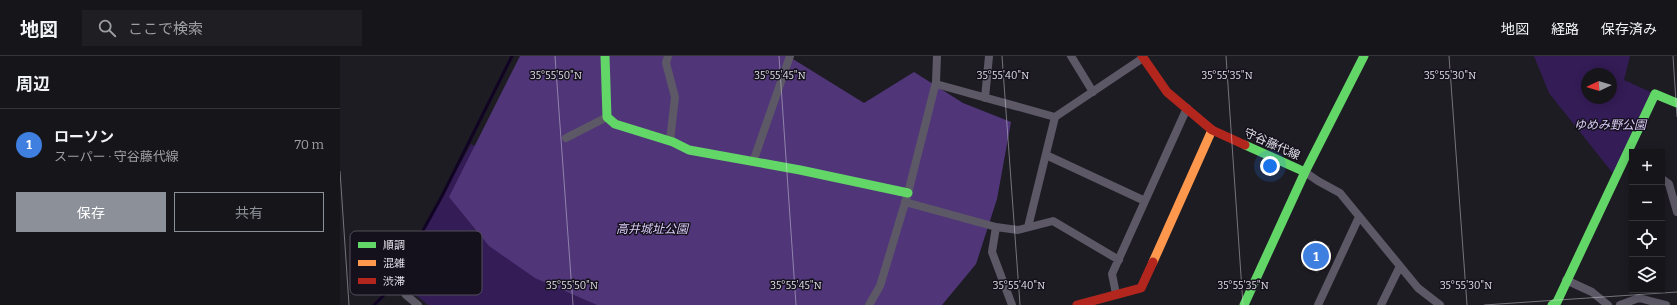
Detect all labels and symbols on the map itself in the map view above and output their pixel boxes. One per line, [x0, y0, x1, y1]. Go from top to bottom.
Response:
north arrow [1581, 68, 1617, 104]
text: 35°55'50"N [530, 70, 582, 82]
text: 35°55'45"N [754, 70, 806, 82]
text: 35°55'40"N [977, 70, 1029, 82]
text: 35°55'35"N [1201, 70, 1253, 82]
text: 35°55'30"N [1424, 70, 1476, 82]
park label: ゆめみ野公園 [1574, 118, 1648, 132]
street label: 守谷藤代線 [1242, 125, 1302, 163]
your location [1260, 156, 1280, 176]
park label: 高井城址公園 [616, 222, 690, 236]
legend [350, 231, 482, 295]
text: 順調 [383, 239, 405, 252]
pin: 1 [1303, 241, 1329, 271]
text: 混雑 [383, 257, 405, 270]
text: 渋滞 [383, 275, 405, 288]
text: 35°55'50"N [546, 280, 598, 292]
text: 35°55'45"N [770, 280, 822, 292]
text: 35°55'40"N [993, 280, 1045, 292]
text: 35°55'35"N [1217, 280, 1269, 292]
text: 35°55'30"N [1440, 280, 1492, 292]

